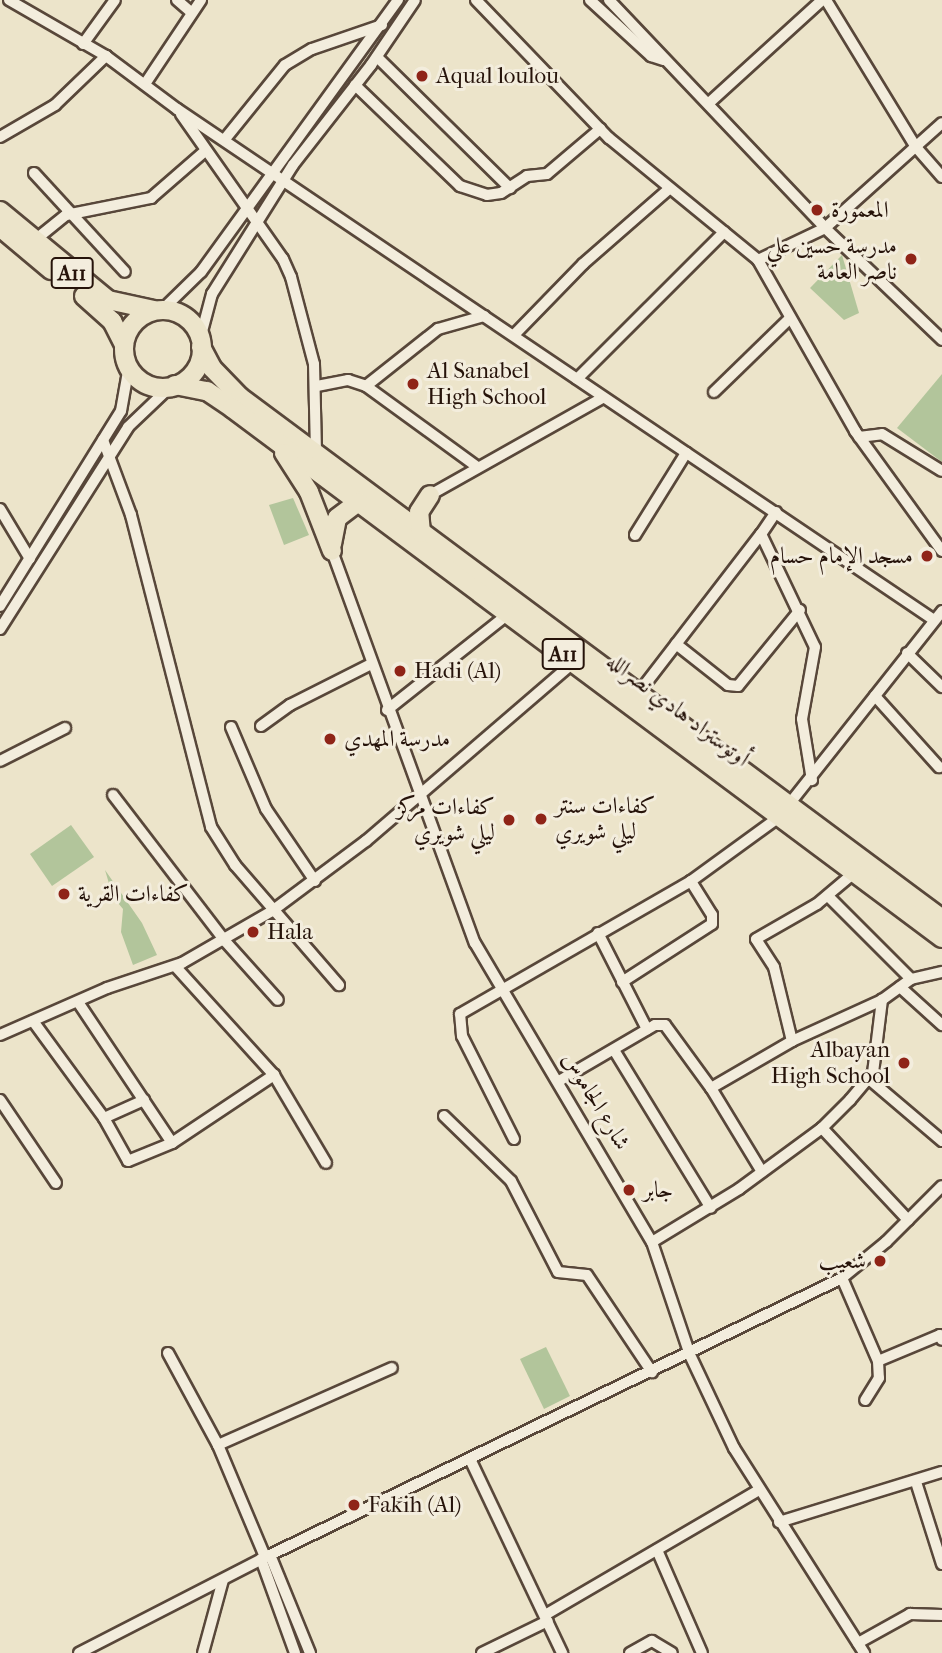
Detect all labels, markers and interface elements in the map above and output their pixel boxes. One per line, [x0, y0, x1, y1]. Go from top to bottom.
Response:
place label: Aqual loulou [436, 62, 559, 90]
marker: Aqual loulou [414, 68, 430, 84]
place label: المعمورة [831, 196, 889, 224]
marker: المعمورة [809, 202, 825, 218]
place label: مدرسة حسين علي ناصر العامة [767, 232, 897, 286]
marker: مدرسة حسين علي ناصر العامة [903, 251, 919, 267]
road number: A11 [49, 256, 95, 290]
place label: Al Sanabel High School [427, 357, 546, 411]
marker: Al Sanabel High School [405, 376, 421, 392]
place label: مسجد الإمام حسام [770, 542, 913, 570]
marker: مسجد الإمام حسام [919, 548, 935, 564]
road number: A11 [540, 636, 586, 672]
street label: أوتوستراد هادي نصرالله [601, 647, 755, 773]
place label: Hadi (Al) [414, 657, 501, 685]
marker: Hadi (Al) [392, 663, 408, 679]
place label: مدرسة المهدي [344, 725, 450, 753]
marker: مدرسة المهدي [322, 731, 338, 747]
place label: كفاءات سنتر ليلي شويري [555, 792, 655, 846]
place label: كفاءات مركز ليلي شويري [397, 793, 495, 847]
marker: كفاءات سنتر ليلي شويري [533, 811, 549, 827]
marker: كفاءات مركز ليلي شويري [501, 812, 517, 828]
place label: كفاءات القرية [78, 880, 189, 908]
marker: كفاءات القرية [56, 886, 72, 902]
place label: Hala [267, 918, 313, 946]
marker: Hala [245, 924, 261, 940]
place label: Albayan High School [771, 1036, 890, 1090]
street label: شارع الجاموس [556, 1047, 636, 1155]
marker: Albayan High School [896, 1055, 912, 1071]
place label: جابر [643, 1176, 673, 1204]
marker: جابر [621, 1182, 637, 1198]
place label: شعيب [819, 1247, 866, 1275]
marker: شعيب [872, 1253, 888, 1269]
place label: Fakih (Al) [368, 1491, 461, 1519]
marker: Fakih (Al) [346, 1497, 362, 1513]

